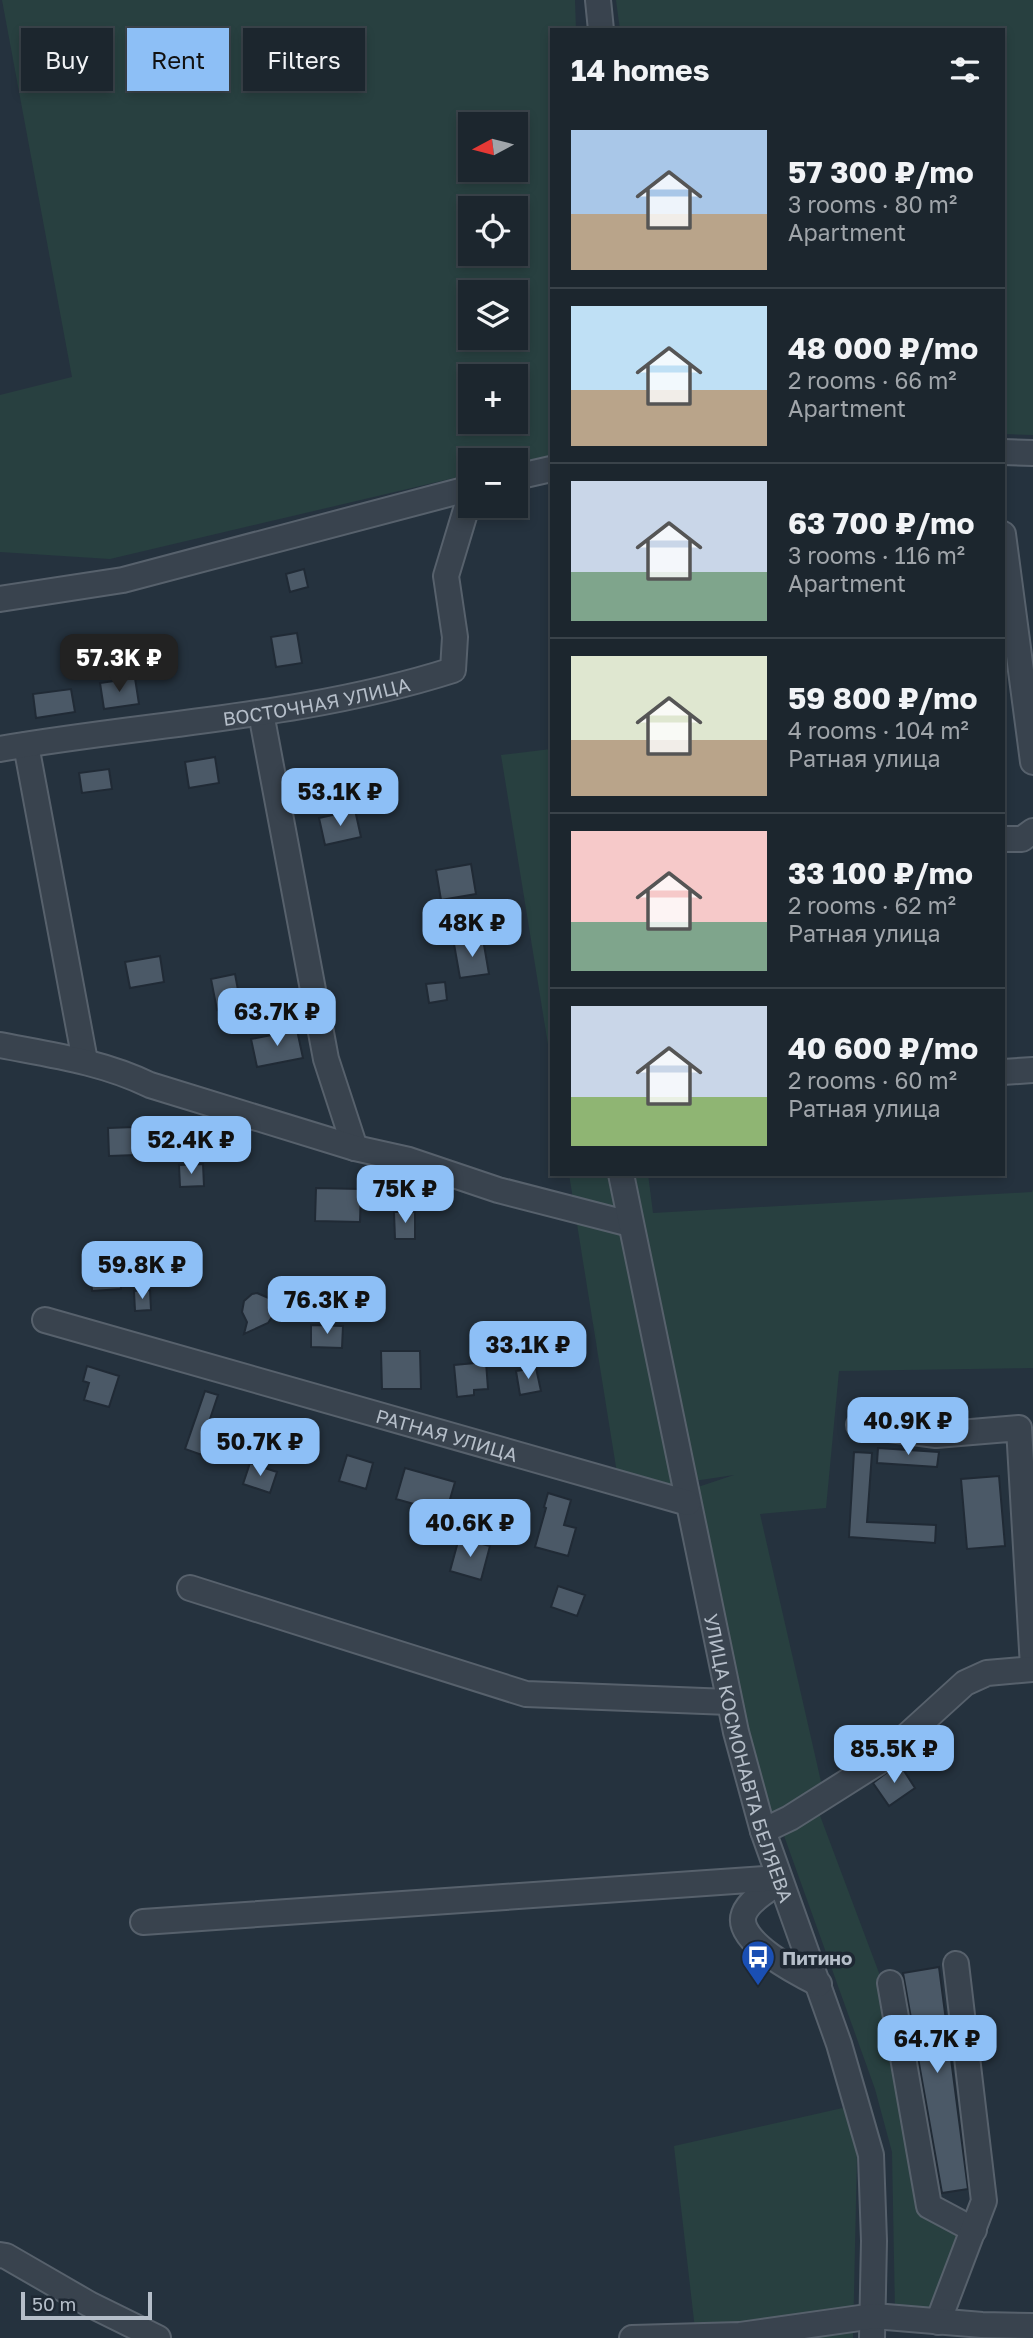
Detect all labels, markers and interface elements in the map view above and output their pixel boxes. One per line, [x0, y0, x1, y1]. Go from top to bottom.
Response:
chip: Buy [21, 28, 113, 91]
chip: Rent [127, 28, 229, 91]
chip: Filters [243, 28, 365, 91]
icon: filters [946, 51, 984, 89]
text: 14 homes [571, 52, 710, 88]
north arrow [458, 112, 528, 182]
map controls [458, 112, 528, 518]
text: 57 300 ₽/mo [788, 154, 974, 190]
icon: home [627, 158, 711, 242]
text: 3 rooms · 80 m² [788, 190, 957, 218]
button: locate [458, 196, 528, 266]
text: Apartment [788, 218, 906, 246]
button: layers [458, 280, 528, 350]
text: 48 000 ₽/mo [788, 330, 978, 366]
icon: home [627, 334, 711, 418]
button: + [458, 364, 528, 434]
text: 2 rooms · 66 m² [788, 366, 957, 394]
text: Apartment [788, 394, 906, 422]
button: − [458, 448, 528, 518]
text: 63 700 ₽/mo [788, 505, 975, 541]
icon: home [627, 509, 711, 593]
text: 3 rooms · 116 m² [788, 541, 965, 569]
text: Apartment [788, 569, 906, 597]
pin: 57.3K ₽ [54, 634, 184, 694]
text: 57.3K ₽ [76, 643, 162, 671]
street label: ВОСТОЧНАЯ УЛИЦА [221, 672, 412, 729]
text: 59 800 ₽/mo [788, 680, 977, 716]
icon: home [627, 684, 711, 768]
text: 4 rooms · 104 m² [788, 716, 969, 744]
text: Ратная улица [788, 744, 940, 772]
pin: 53.1K ₽ [275, 768, 405, 828]
text: 53.1K ₽ [297, 777, 383, 805]
text: 33 100 ₽/mo [788, 855, 973, 891]
icon: home [627, 859, 711, 943]
text: 2 rooms · 62 m² [788, 891, 956, 919]
pin: 48K ₽ [423, 900, 521, 959]
text: 48K ₽ [438, 908, 506, 936]
text: Ратная улица [788, 919, 940, 947]
pin: 63.7K ₽ [212, 988, 342, 1048]
text: 63.7K ₽ [234, 997, 320, 1025]
text: 40 600 ₽/mo [788, 1030, 978, 1066]
icon: home [627, 1034, 711, 1118]
text: 2 rooms · 60 m² [788, 1066, 957, 1094]
text: Ратная улица [788, 1094, 940, 1122]
pin: 52.4K ₽ [126, 1116, 256, 1176]
text: 52.4K ₽ [147, 1125, 235, 1153]
pin: 75K ₽ [356, 1166, 454, 1225]
text: 75K ₽ [373, 1174, 437, 1202]
pin: 59.8K ₽ [77, 1242, 207, 1301]
text: 59.8K ₽ [98, 1250, 186, 1278]
pin: 76.3K ₽ [262, 1276, 392, 1336]
text: 76.3K ₽ [284, 1285, 370, 1313]
pin: 33.1K ₽ [463, 1322, 593, 1381]
text: 33.1K ₽ [485, 1330, 571, 1358]
pin: 40.9K ₽ [843, 1398, 973, 1457]
street label: РАТНАЯ УЛИЦА [373, 1403, 521, 1466]
text: 40.9K ₽ [863, 1406, 953, 1434]
pin: 50.7K ₽ [195, 1418, 325, 1478]
text: 50.7K ₽ [217, 1427, 303, 1455]
pin: 40.6K ₽ [405, 1500, 535, 1559]
text: 40.6K ₽ [425, 1508, 515, 1536]
street label: УЛИЦА КОСМОНАВТА БЕЛЯЕВА [700, 1612, 799, 1905]
pin: 85.5K ₽ [829, 1726, 959, 1785]
text: 85.5K ₽ [850, 1734, 938, 1762]
bus stop icon: Питино [739, 1938, 777, 1987]
place label: Питино [782, 1946, 852, 1969]
pin: 64.7K ₽ [872, 2016, 1002, 2075]
text: 64.7K ₽ [894, 2024, 980, 2052]
scale bar [21, 2289, 152, 2321]
text: 50 m [32, 2292, 76, 2315]

